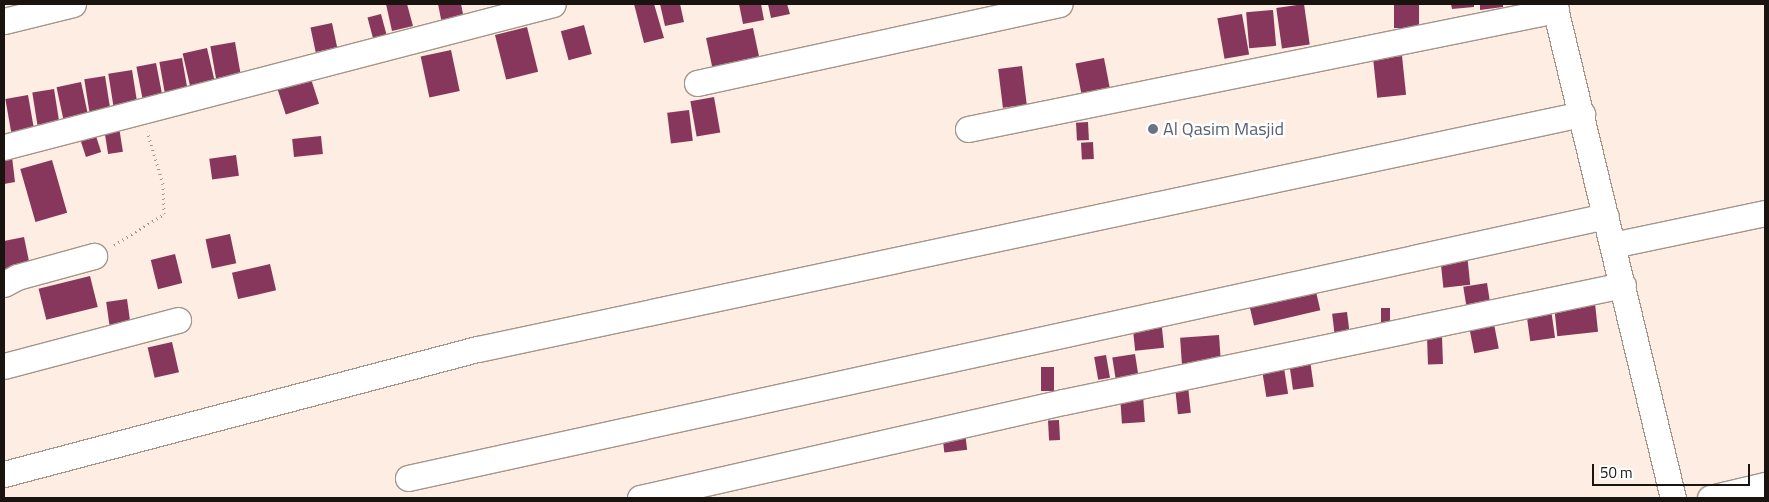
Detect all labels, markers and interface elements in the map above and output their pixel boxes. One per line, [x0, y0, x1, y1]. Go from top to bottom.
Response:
place label: Al Qasim Masjid [1163, 118, 1284, 140]
marker: Al Qasim Masjid [1147, 123, 1159, 135]
scale bar [1594, 454, 1752, 486]
text: 50 m [1600, 461, 1633, 484]

